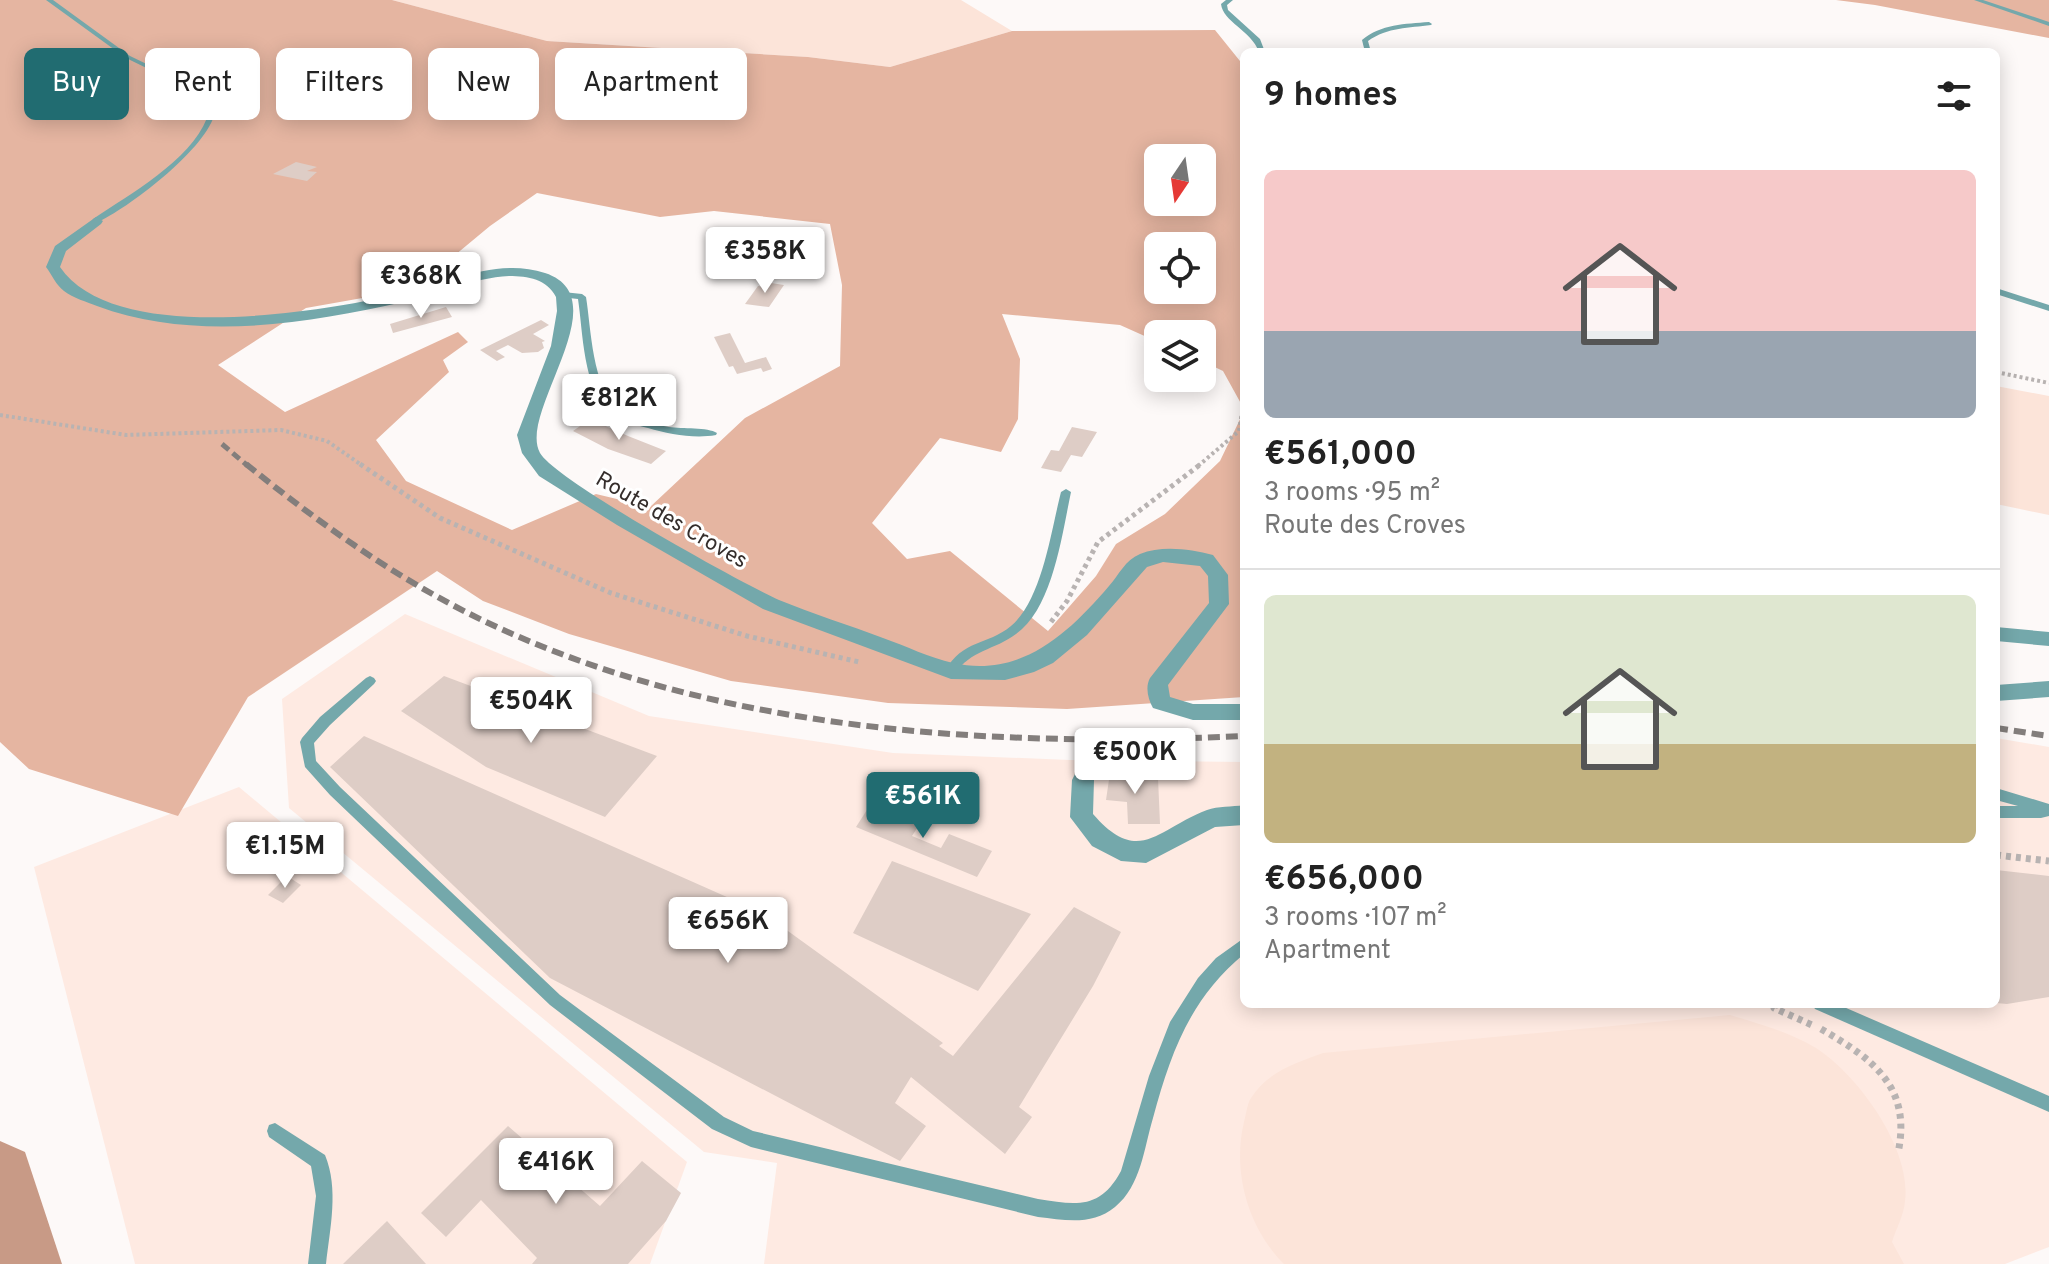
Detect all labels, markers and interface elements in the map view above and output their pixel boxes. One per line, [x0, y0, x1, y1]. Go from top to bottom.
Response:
chip: Buy [24, 48, 129, 120]
chip: Rent [145, 48, 260, 120]
chip: Filters [276, 48, 412, 120]
chip: New [428, 48, 539, 120]
chip: Apartment [555, 48, 747, 120]
icon: filters [1932, 74, 1976, 118]
text: 9 homes [1264, 75, 1398, 118]
north arrow [1144, 144, 1216, 216]
map controls [1144, 144, 1216, 392]
icon: home [1548, 222, 1692, 366]
pin: €358K [709, 227, 821, 295]
button: locate [1144, 232, 1216, 304]
text: €358K [724, 236, 806, 269]
pin: €368K [365, 252, 477, 320]
text: €368K [380, 261, 462, 294]
button: layers [1144, 320, 1216, 392]
pin: €812K [563, 374, 675, 442]
text: €812K [580, 383, 658, 416]
text: €561,000 [1264, 434, 1417, 477]
street label: Route des Croves [590, 467, 752, 575]
text: 3 rooms · 95 m² [1264, 477, 1440, 510]
text: Route des Croves [1264, 510, 1466, 543]
icon: home [1548, 647, 1692, 791]
pin: €504K [475, 677, 587, 745]
text: €504K [489, 686, 573, 719]
pin: €500K [1079, 728, 1191, 796]
text: €500K [1092, 737, 1178, 770]
pin: €561K [867, 772, 979, 840]
text: €561K [884, 781, 962, 814]
pin: €1.15M [220, 822, 350, 890]
text: €1.15M [245, 831, 325, 864]
text: €656,000 [1264, 859, 1424, 902]
pin: €656K [672, 897, 784, 965]
text: 3 rooms · 107 m² [1264, 902, 1447, 935]
text: €656K [687, 906, 769, 939]
text: Apartment [1264, 935, 1391, 968]
pin: €416K [500, 1138, 612, 1206]
text: €416K [517, 1147, 595, 1180]

